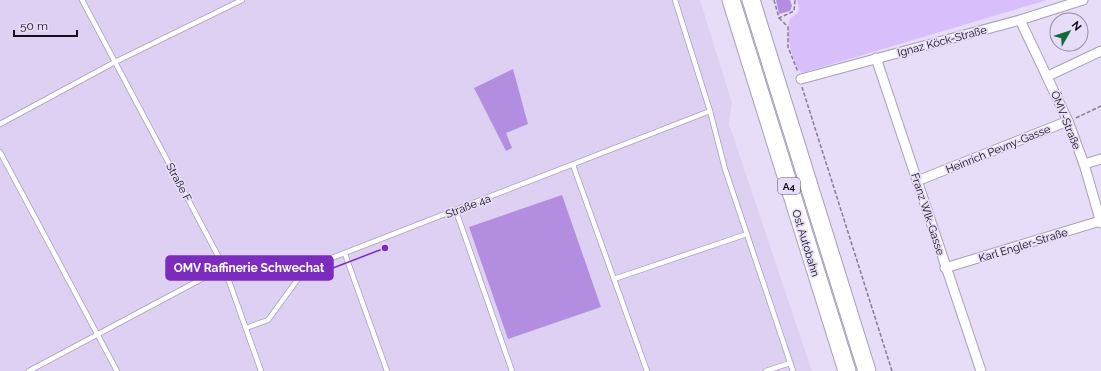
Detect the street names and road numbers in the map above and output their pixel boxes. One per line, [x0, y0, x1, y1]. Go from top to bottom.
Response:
street label: Ignaz Köck-Straße [896, 23, 989, 60]
street label: ÖMV-Straße [1048, 89, 1083, 152]
street label: Heinrich Pevny-Gasse [944, 122, 1053, 176]
street label: Straße F [163, 161, 194, 204]
street label: Franz Wlk-Gasse [908, 171, 947, 257]
road number: A4 [778, 178, 800, 194]
street label: Straße 4a [444, 192, 493, 221]
street label: Ost Autobahn [789, 208, 822, 278]
street label: Karl Engler-Straße [977, 226, 1070, 265]

